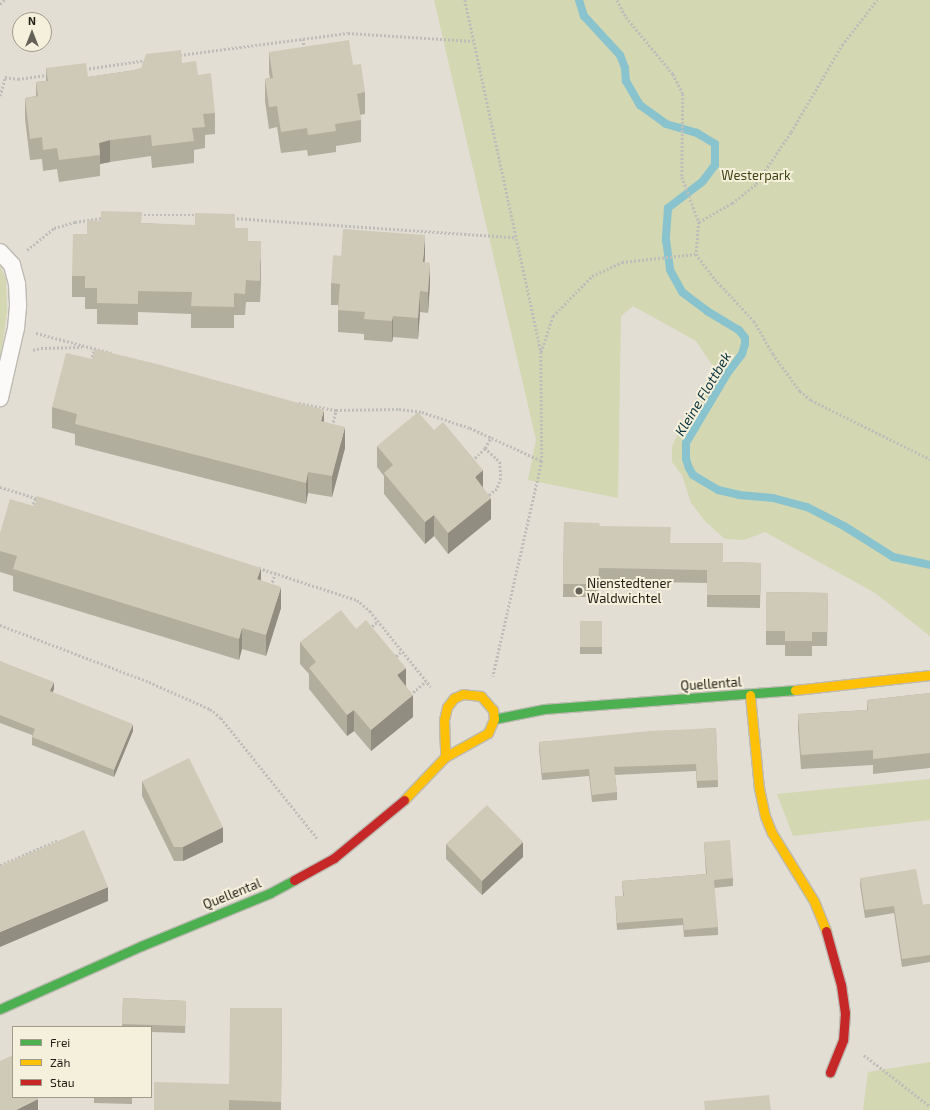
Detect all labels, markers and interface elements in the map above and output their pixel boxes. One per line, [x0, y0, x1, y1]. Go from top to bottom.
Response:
north arrow [12, 12, 52, 52]
text: N [28, 14, 36, 27]
park label: Westerpark [721, 167, 791, 183]
water label: Kleine Flottbek [671, 349, 735, 439]
place label: Nienstedtener Waldwichtel [587, 576, 672, 607]
marker: Nienstedtener Waldwichtel [574, 586, 584, 596]
street label: Quellental [680, 674, 742, 694]
street label: Quellental [201, 875, 263, 913]
legend [12, 1026, 152, 1098]
text: Frei [50, 1035, 70, 1049]
text: Zäh [50, 1055, 70, 1069]
text: Stau [50, 1075, 75, 1089]

